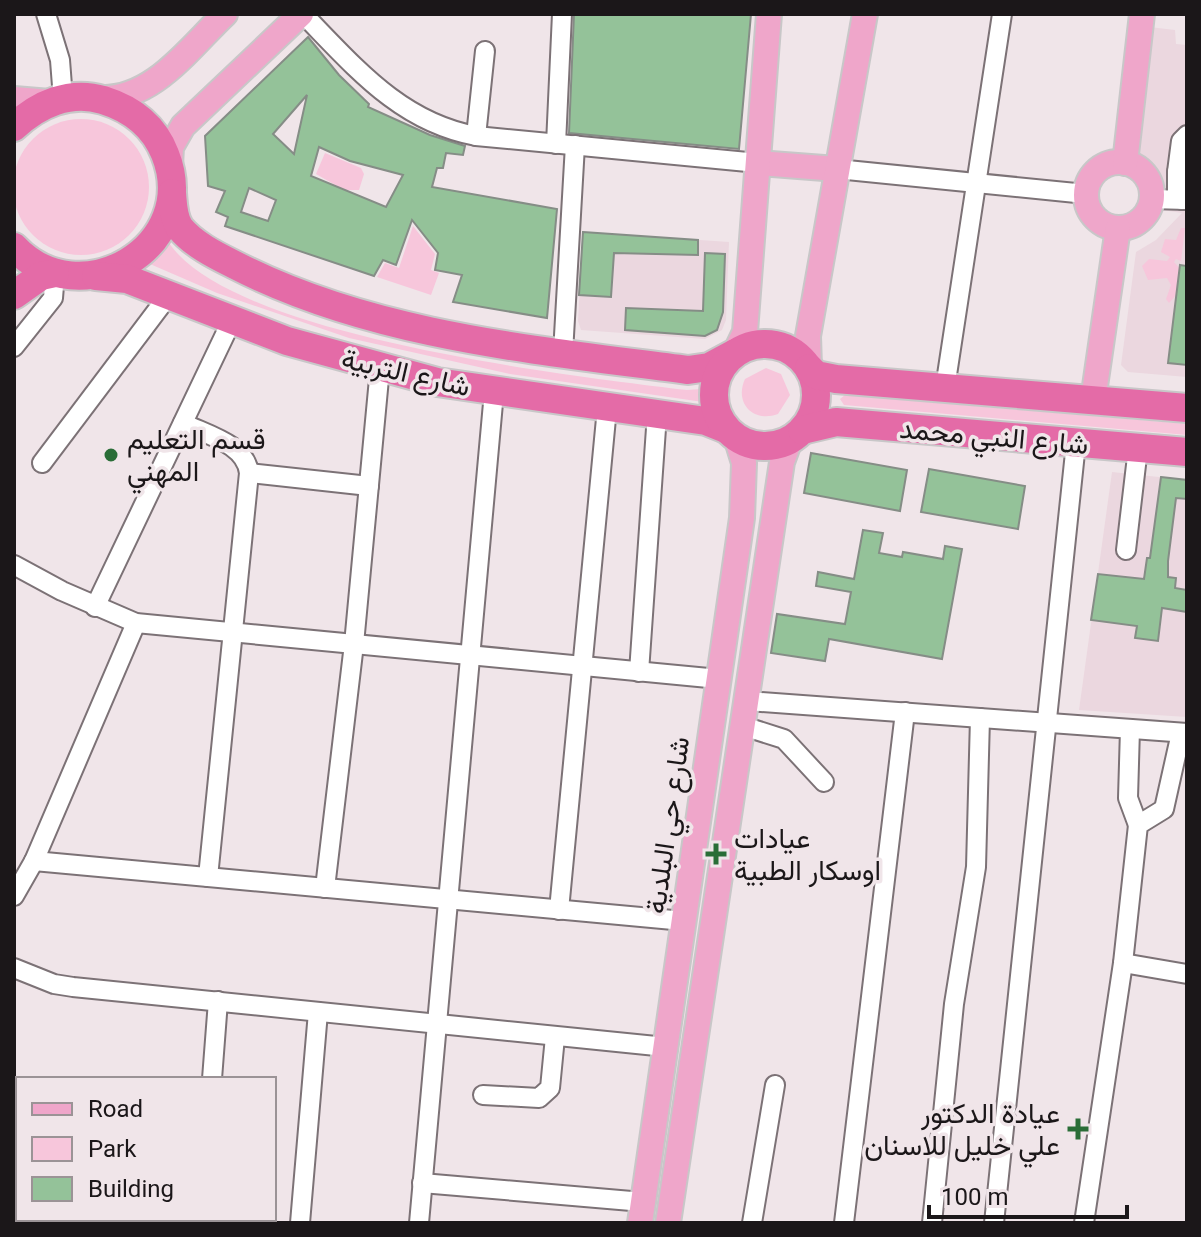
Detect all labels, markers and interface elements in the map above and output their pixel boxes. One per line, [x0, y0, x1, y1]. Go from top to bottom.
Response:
street label: شارع التربية [338, 342, 473, 405]
street label: شارع النبي محمد [898, 412, 1090, 467]
place label: قسم التعليم المهني [127, 423, 266, 494]
marker: قسم التعليم المهني [102, 446, 120, 464]
street label: شارع حي البلدية [639, 734, 702, 917]
place label: عيادات اوسكار الطبية [734, 822, 881, 888]
marker: عيادات اوسكار الطبية [705, 843, 727, 865]
legend [16, 1077, 276, 1221]
text: Road [88, 1095, 143, 1123]
place label: عيادة الدكتور علي خليل للاسنان [864, 1097, 1060, 1168]
marker: عيادة الدكتور علي خليل للاسنان [1067, 1118, 1089, 1140]
text: Park [88, 1135, 137, 1163]
scale bar [929, 1169, 1127, 1219]
text: Building [88, 1175, 174, 1203]
text: 100 m [941, 1183, 1008, 1211]

